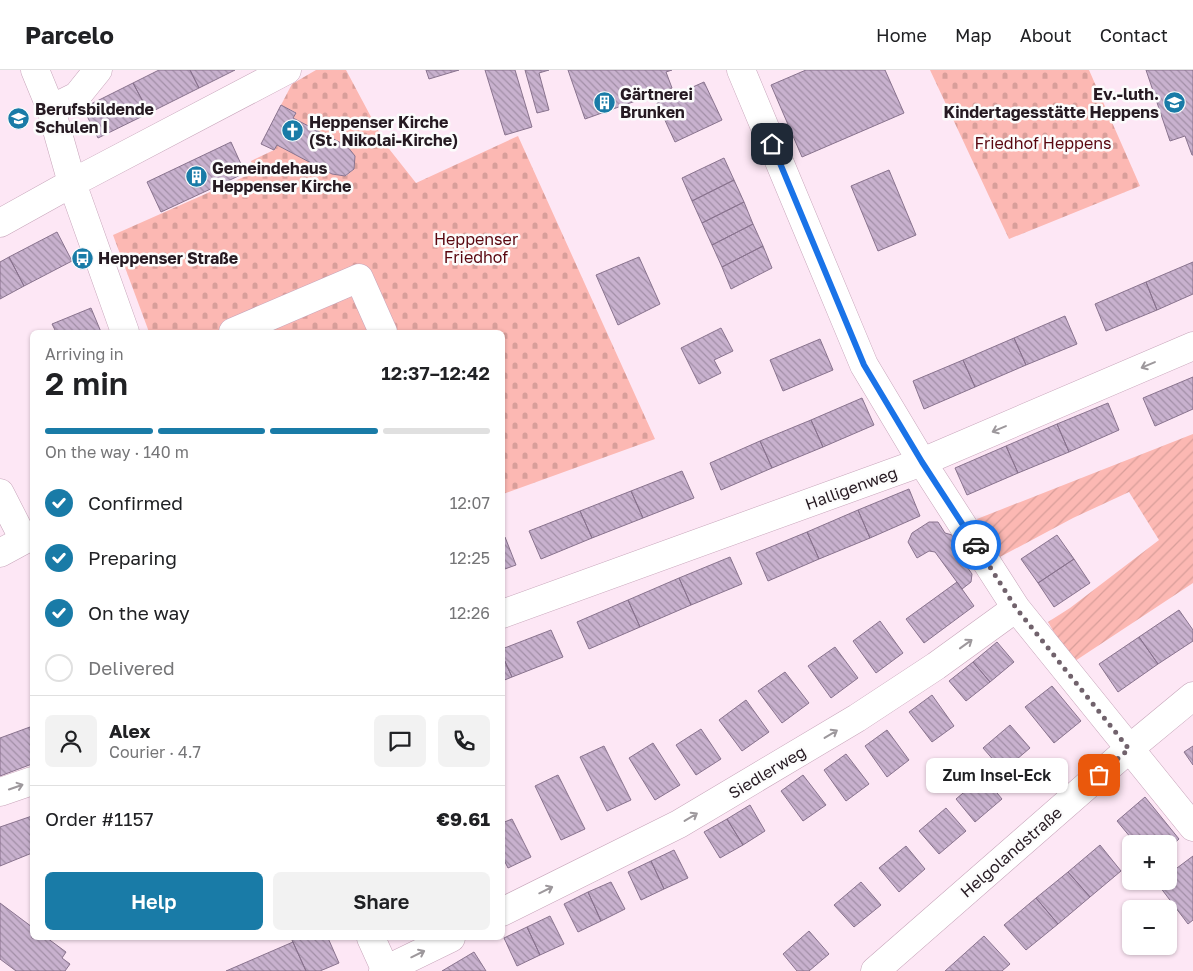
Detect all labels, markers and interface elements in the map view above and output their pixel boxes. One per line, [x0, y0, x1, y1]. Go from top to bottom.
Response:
text: Parcelo [25, 20, 114, 49]
text: Home [876, 24, 927, 46]
text: Map [955, 24, 992, 46]
text: About [1020, 24, 1072, 46]
text: Contact [1100, 24, 1168, 46]
place label: Gärtnerei Brunken [620, 84, 693, 122]
place label: Ev.-luth. Kindertagesstätte Heppens [944, 84, 1159, 122]
building icon: Gärtnerei Brunken [592, 91, 616, 115]
school or university icon: Ev.-luth. Kindertagesstätte Heppens [1163, 91, 1187, 115]
place label: Berufsbildende Schulen I [35, 99, 154, 137]
school or university icon: Berufsbildende Schulen I [7, 106, 31, 130]
place label: Heppenser Kirche (St. Nikolai-Kirche) [309, 112, 458, 150]
church icon: Heppenser Kirche (St. Nikolai-Kirche) [281, 119, 305, 143]
pin [751, 123, 793, 165]
icon: home [758, 130, 786, 158]
park label: Friedhof Heppens [974, 133, 1112, 153]
place label: Gemeindehaus Heppenser Kirche [212, 158, 351, 196]
building icon: Gemeindehaus Heppenser Kirche [184, 165, 208, 189]
park label: Heppenser Friedhof [434, 229, 518, 267]
bus stop icon: Heppenser Straße [70, 246, 94, 270]
place label: Heppenser Straße [98, 248, 238, 268]
text: Arriving in [45, 344, 124, 364]
one-way arrow [1141, 360, 1156, 370]
text: 12:37–12:42 [381, 361, 490, 384]
text: 2 min [45, 364, 128, 402]
one-way arrow [992, 425, 1007, 434]
text: On the way · 140 m [45, 442, 189, 462]
street label: Halligenweg [802, 462, 900, 514]
icon: check [45, 489, 73, 517]
text: Confirmed [88, 491, 183, 514]
text: 12:07 [450, 493, 490, 513]
courier [951, 520, 1001, 570]
icon: car [962, 531, 990, 559]
icon: check [45, 544, 73, 572]
text: Preparing [88, 546, 177, 569]
text: 12:25 [450, 548, 490, 568]
icon: check [45, 599, 73, 627]
text: On the way [88, 601, 190, 624]
text: 12:26 [449, 603, 490, 623]
one-way arrow [959, 639, 973, 649]
text: Delivered [88, 656, 175, 679]
button: person [45, 715, 97, 767]
button: chat [374, 715, 426, 767]
button: phone [438, 715, 490, 767]
text: Alex [109, 719, 150, 742]
one-way arrow [823, 728, 837, 738]
street label: Siedlerweg [725, 741, 809, 803]
text: Courier · 4.7 [109, 742, 201, 762]
pin [1078, 754, 1120, 796]
callout: Zum Insel-Eck [926, 758, 1069, 792]
icon: bag [1085, 761, 1113, 789]
text: Zum Insel-Eck [942, 765, 1052, 785]
one-way arrow [8, 782, 24, 791]
street label: Helgolandstraße [956, 802, 1066, 902]
text: Order #1157 [45, 807, 154, 830]
text: €9.61 [437, 807, 490, 830]
one-way arrow [684, 811, 698, 821]
map controls [1122, 835, 1177, 955]
button: + [1122, 835, 1177, 890]
button: Help [45, 872, 263, 930]
button: Share [273, 872, 490, 930]
one-way arrow [538, 885, 553, 894]
button: − [1122, 900, 1177, 955]
one-way arrow [410, 948, 425, 958]

